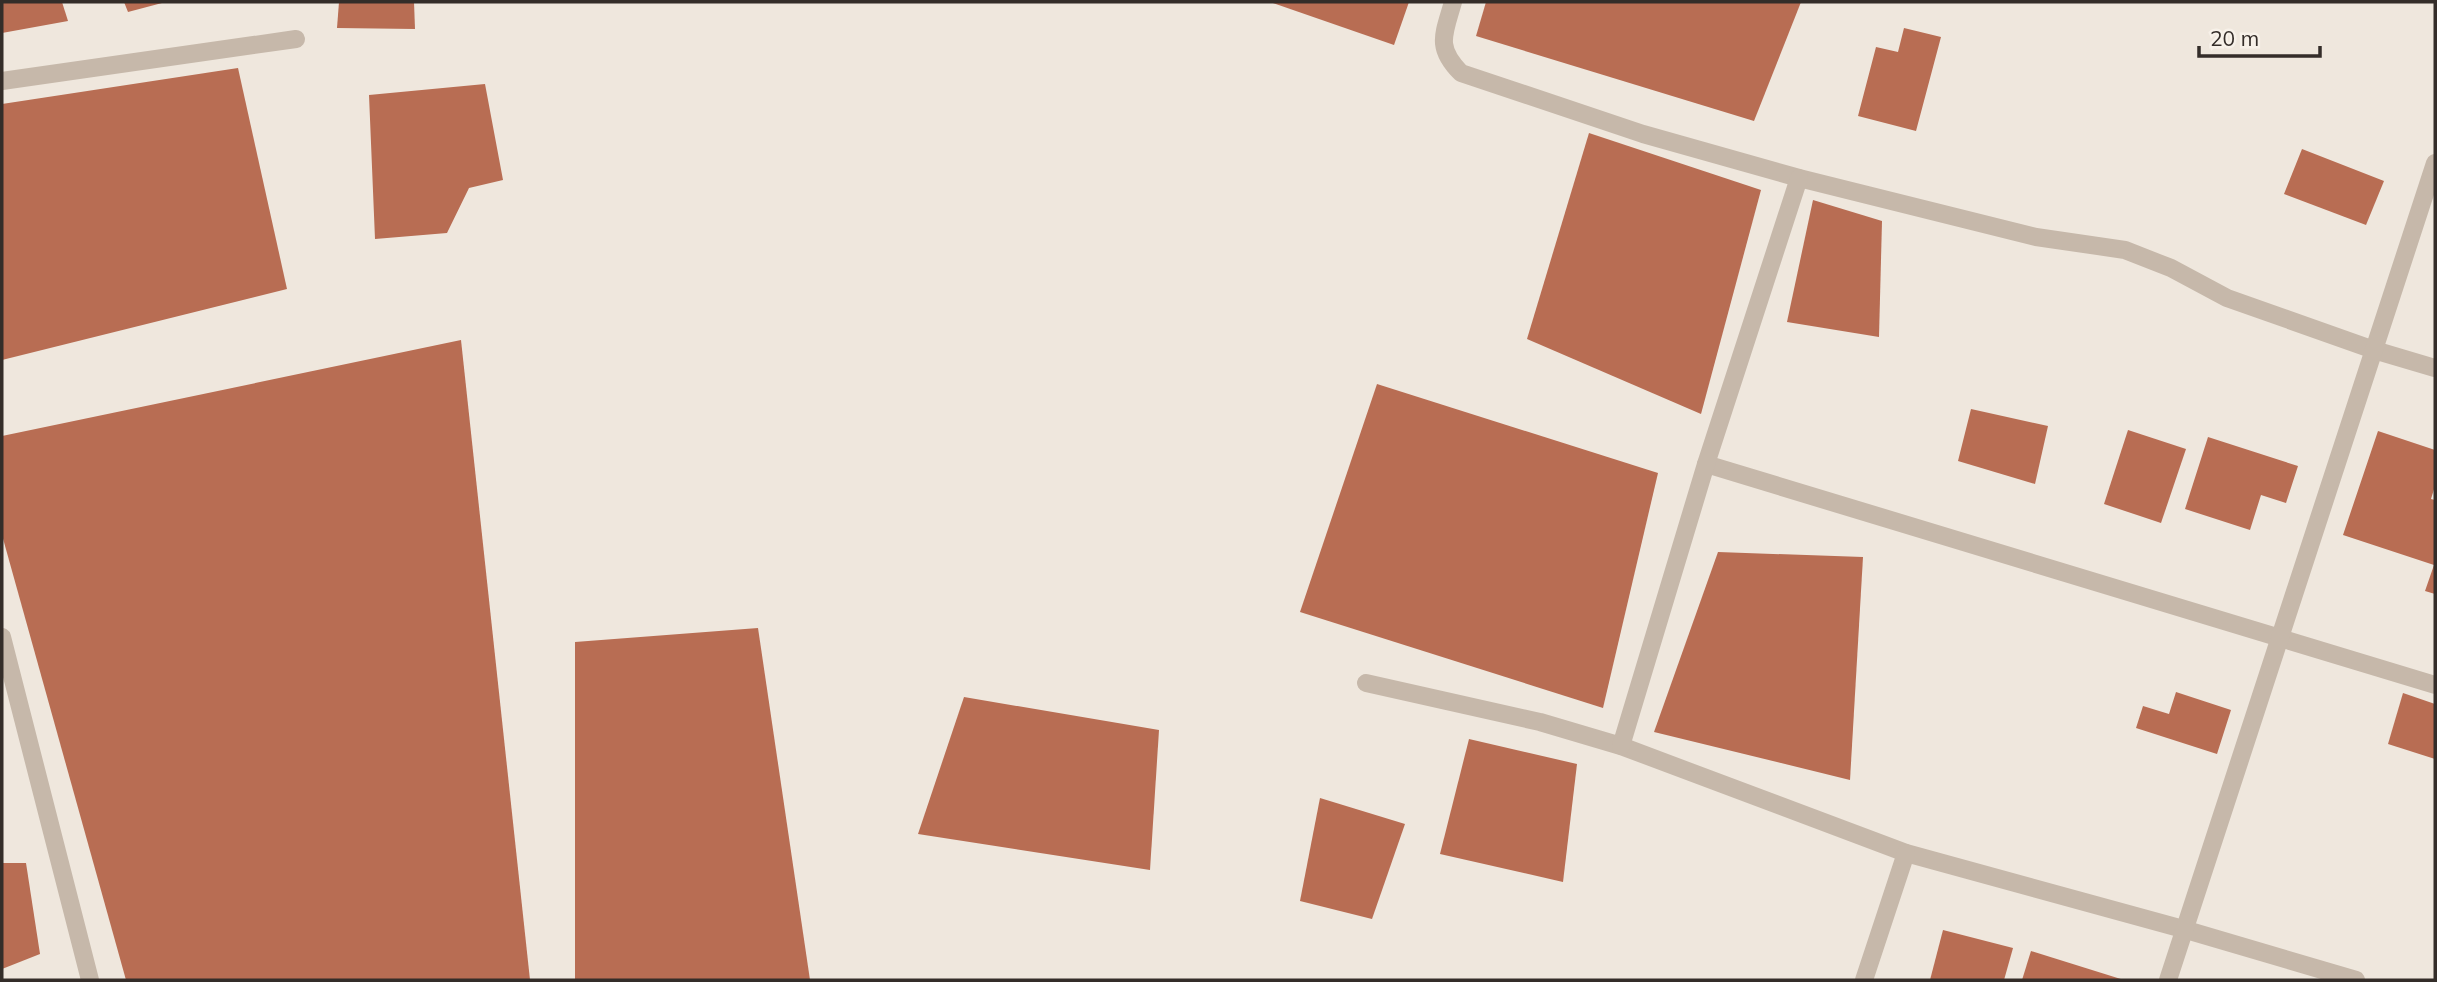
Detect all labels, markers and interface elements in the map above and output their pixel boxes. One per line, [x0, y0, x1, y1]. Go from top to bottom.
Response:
scale bar [2199, 14, 2320, 58]
text: 20 m [2210, 25, 2259, 51]

